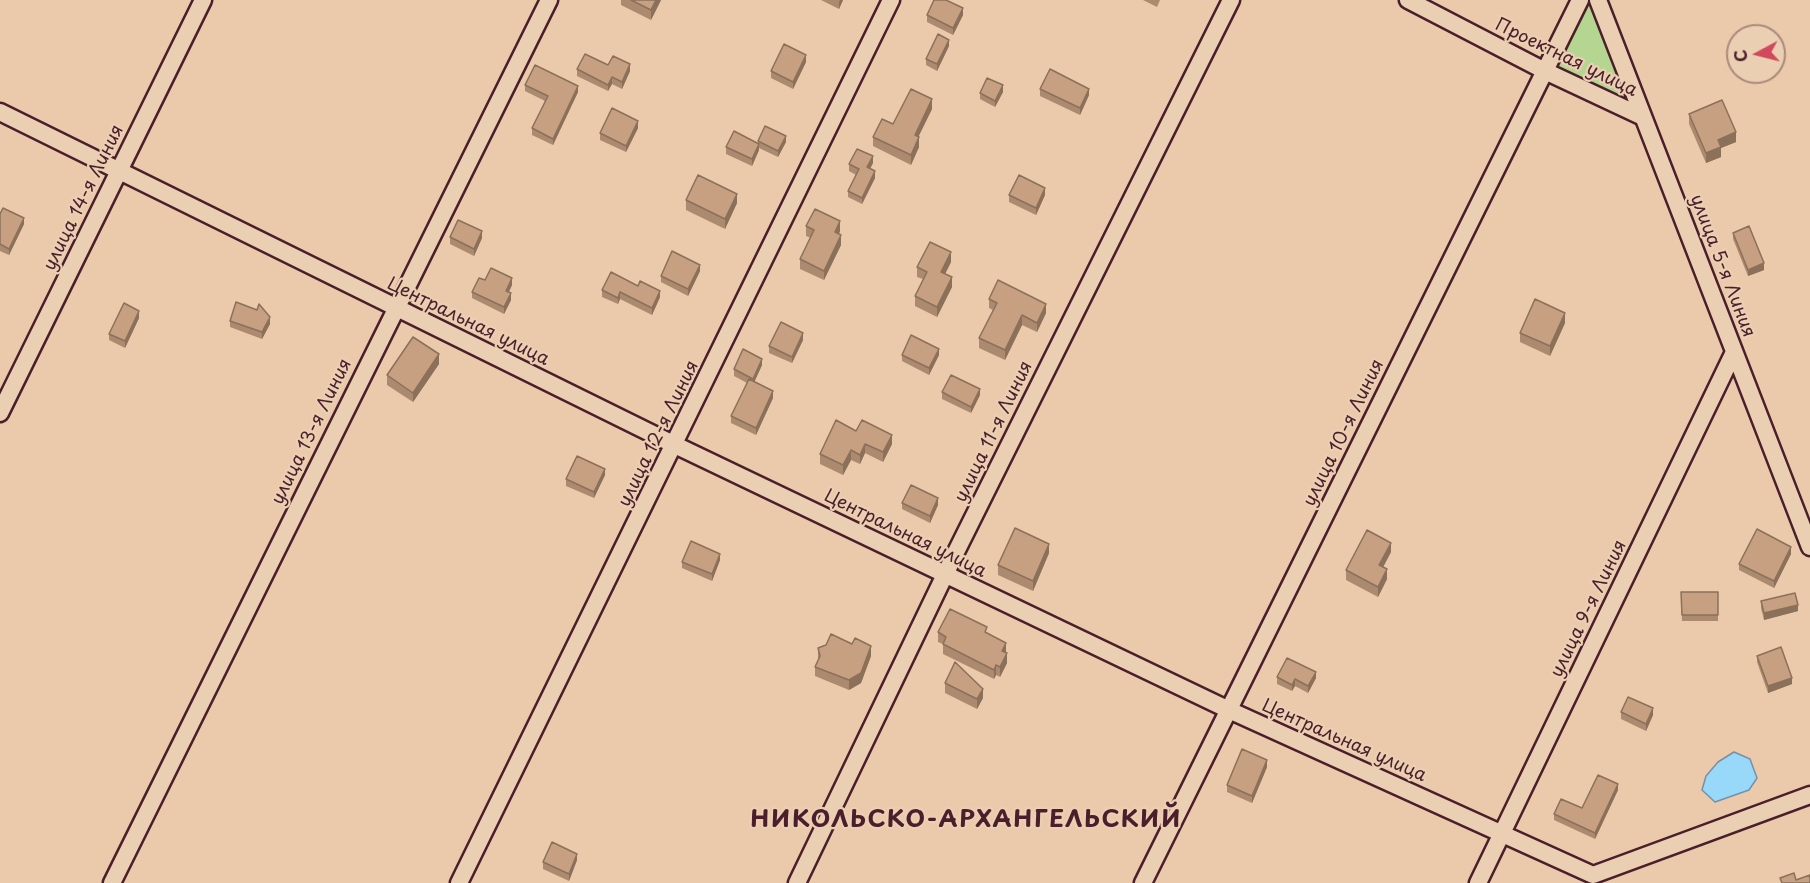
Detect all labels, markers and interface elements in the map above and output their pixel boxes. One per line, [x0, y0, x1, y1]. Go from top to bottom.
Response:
street label: Проектная улица [1491, 14, 1641, 102]
north arrow [1726, 24, 1786, 84]
text: С [1727, 49, 1753, 63]
street label: улица 14-я Линия [39, 122, 129, 274]
street label: улица 5-я Линия [1685, 192, 1759, 340]
street label: Центральная улица [383, 273, 553, 371]
street label: улица 13-я Линия [267, 356, 357, 508]
street label: улица 10-я Линия [1299, 356, 1389, 510]
street label: улица 12-я Линия [614, 357, 704, 511]
street label: улица 11-я Линия [950, 358, 1038, 506]
street label: Центральная улица [820, 485, 990, 583]
street label: улица 9-я Линия [1546, 537, 1632, 681]
street label: Центральная улица [1258, 695, 1430, 787]
district label: НИКОЛЬСКО-АРХАНГЕЛЬСКИЙ [751, 806, 1181, 834]

